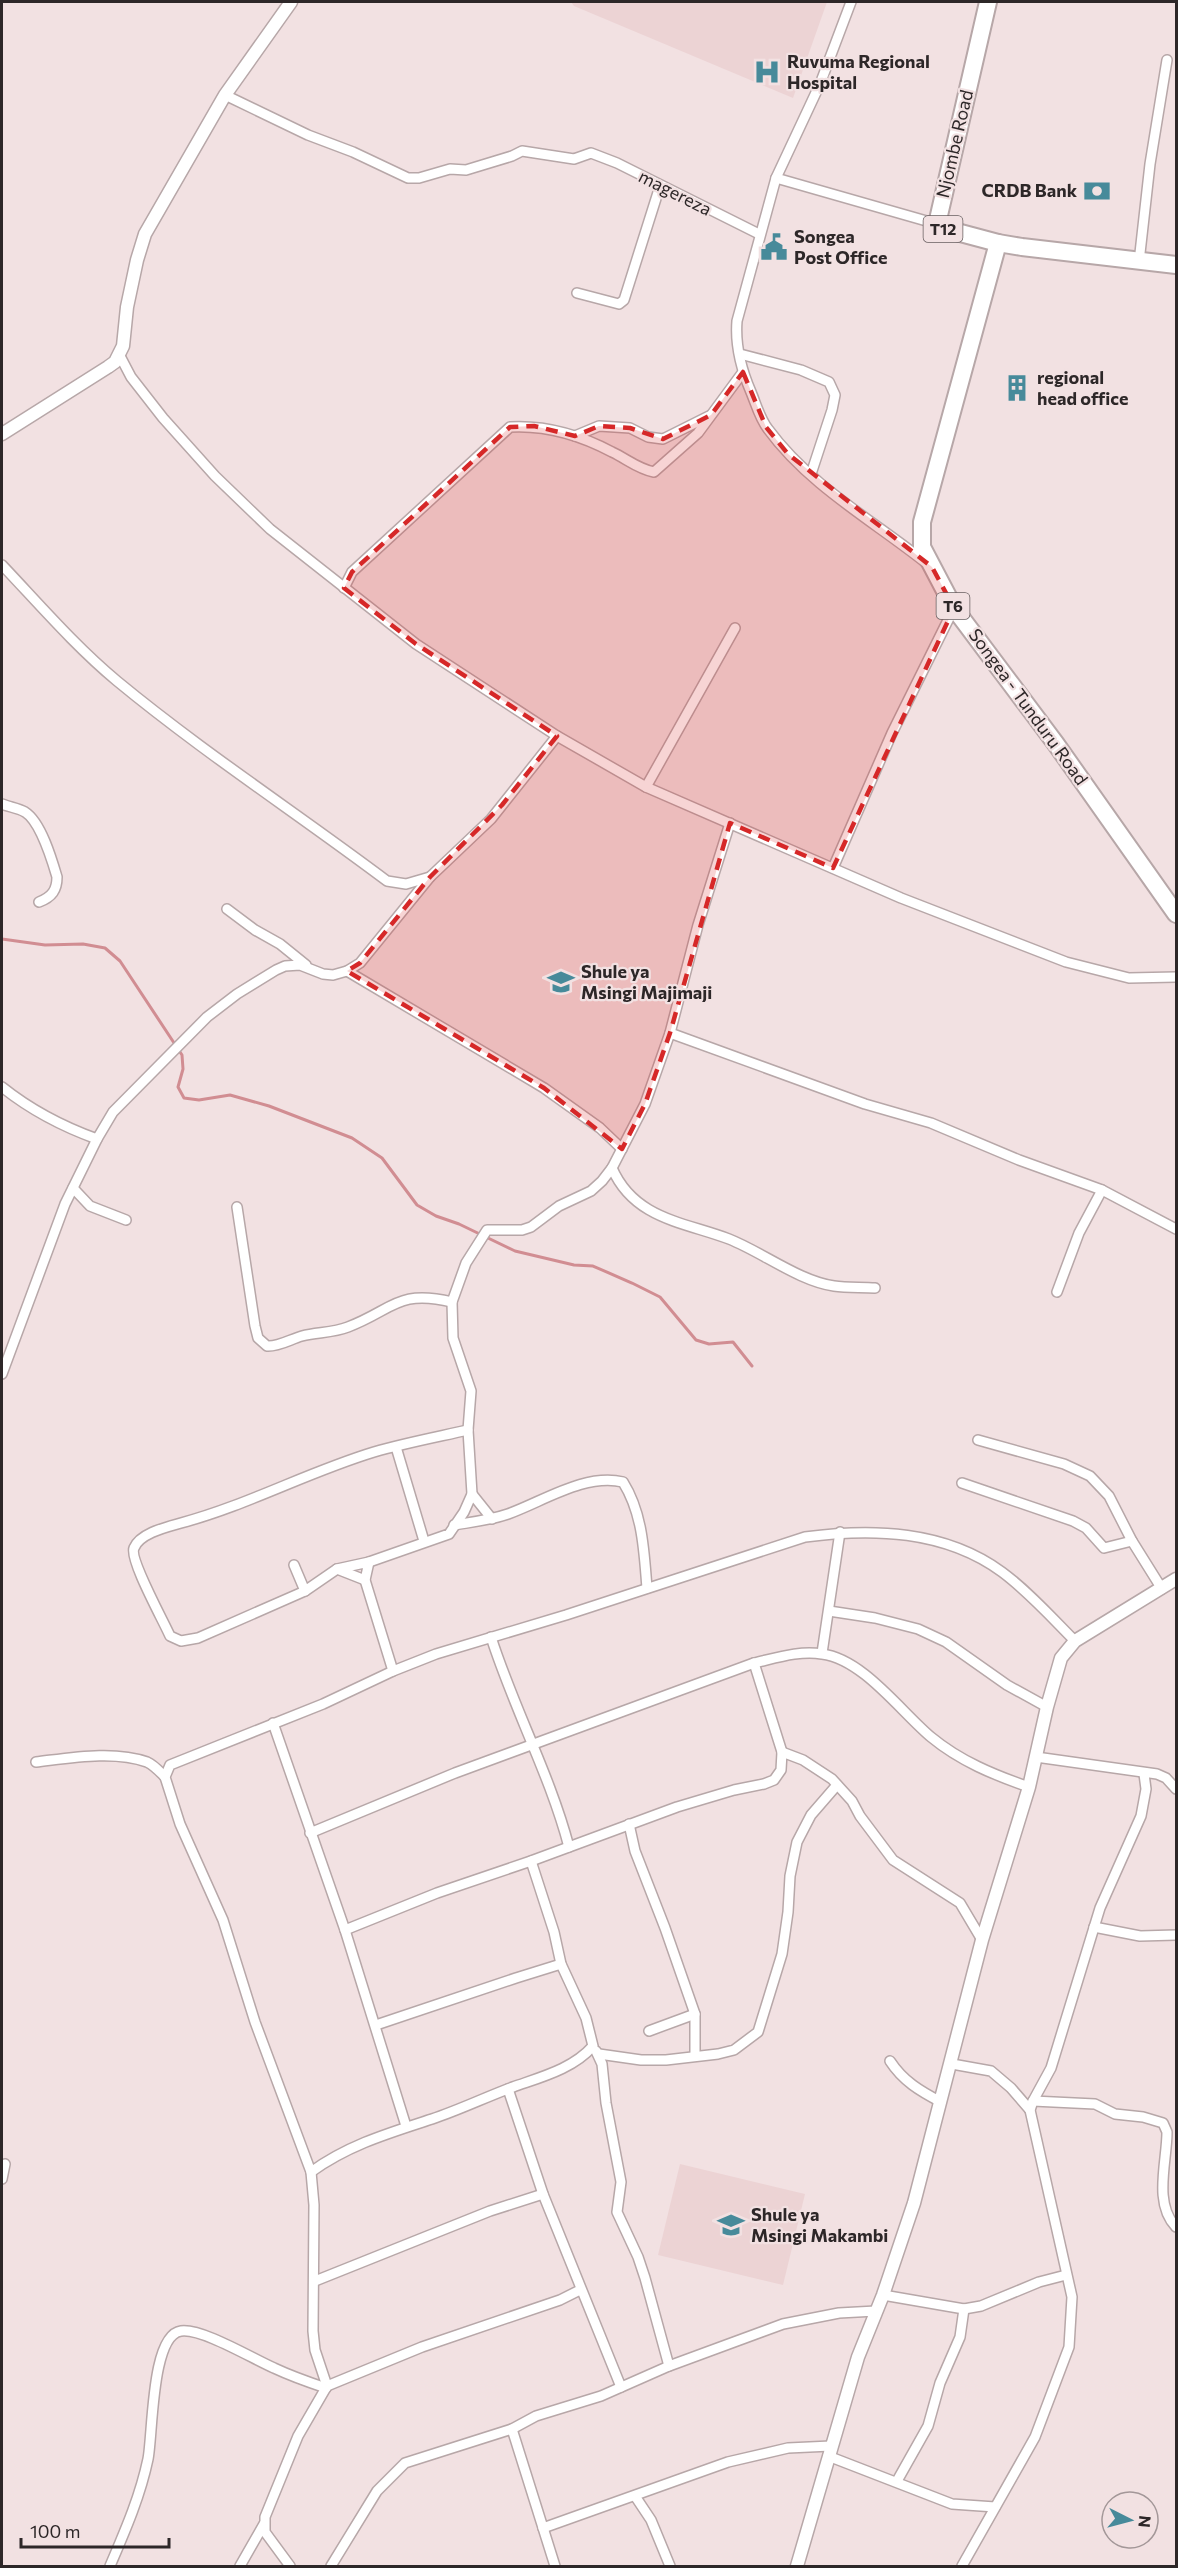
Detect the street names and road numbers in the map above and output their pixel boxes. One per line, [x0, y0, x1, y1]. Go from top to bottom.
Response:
street label: Njombe Road [931, 88, 977, 200]
street label: magereza [635, 164, 716, 220]
road number: T12 [924, 216, 962, 242]
road number: T6 [936, 593, 970, 619]
street label: Songea - Tunduru Road [965, 624, 1093, 789]

